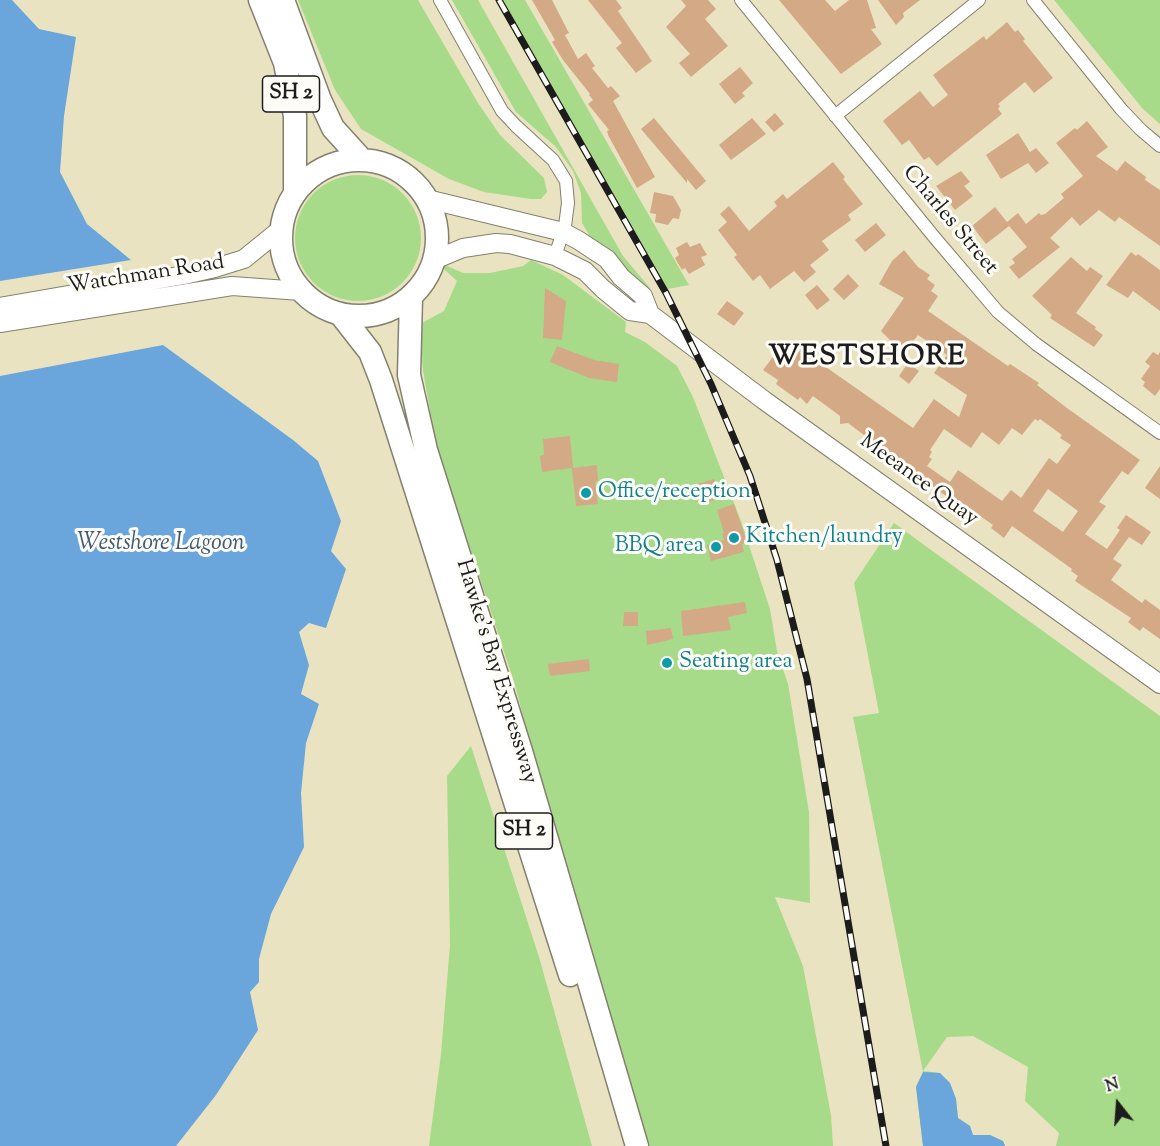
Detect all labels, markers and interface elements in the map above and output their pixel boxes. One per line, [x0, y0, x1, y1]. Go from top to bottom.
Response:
road number: SH 2 [262, 76, 320, 112]
street label: Charles Street [896, 161, 1002, 281]
street label: Watchman Road [66, 251, 226, 301]
district label: WESTSHORE [768, 342, 966, 376]
street label: Meeanee Quay [853, 429, 983, 533]
place label: Office/reception [598, 480, 751, 506]
marker: Office/reception [579, 486, 593, 500]
place label: Kitchen/laundry [746, 525, 903, 551]
water label: Westshore Lagoon [77, 531, 245, 559]
marker: Kitchen/laundry [727, 531, 741, 545]
place label: BBQ area [615, 534, 704, 560]
marker: BBQ area [709, 540, 723, 554]
street label: Hawke's Bay Expressway [448, 557, 542, 787]
place label: Seating area [679, 650, 793, 676]
marker: Seating area [660, 656, 674, 670]
road number: SH 2 [496, 813, 552, 849]
text: N [1103, 1073, 1122, 1099]
north arrow [1088, 1074, 1148, 1134]

